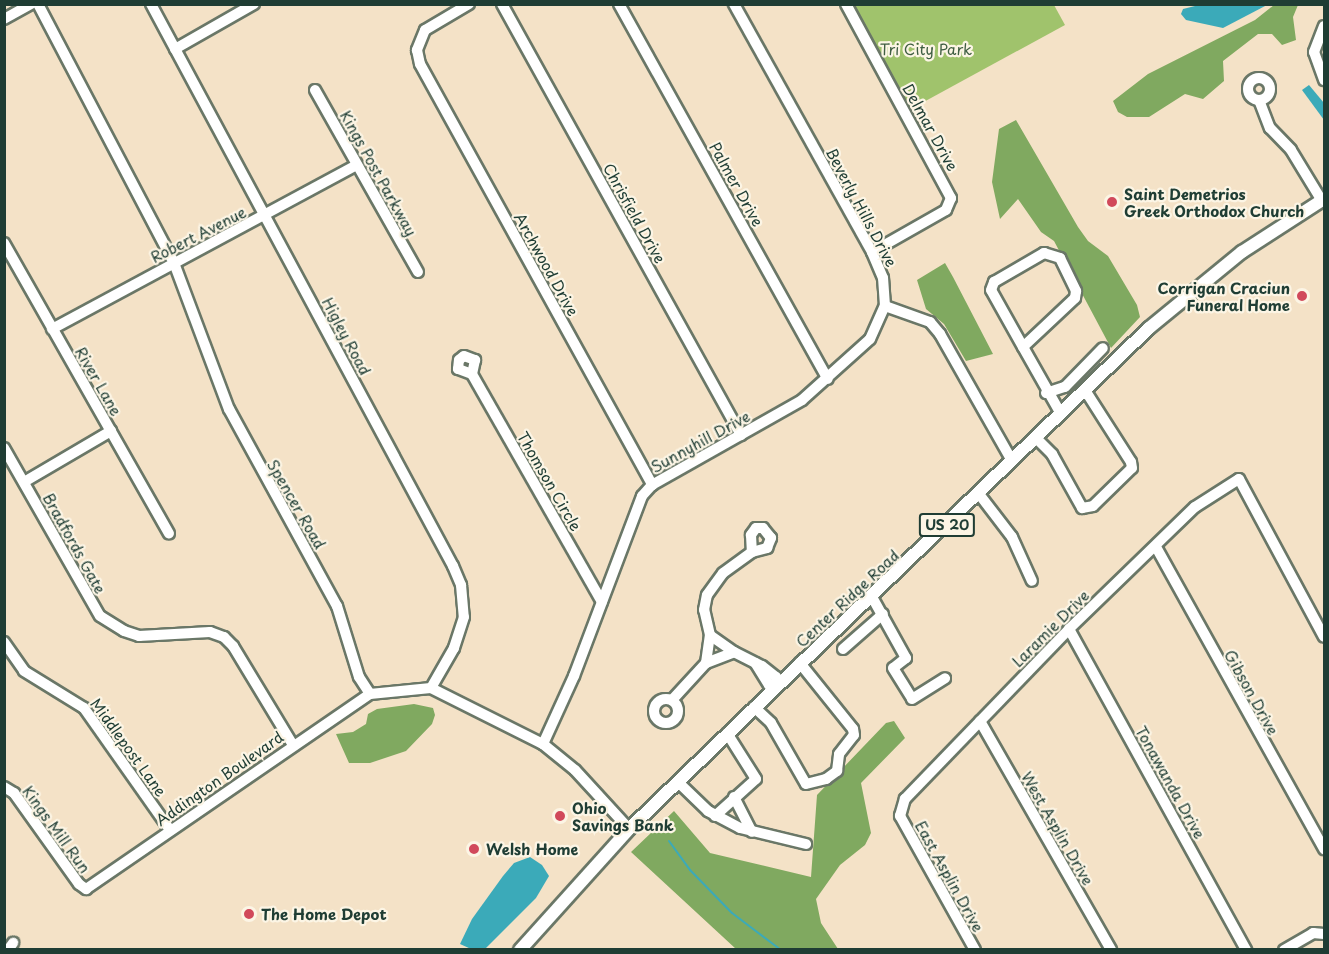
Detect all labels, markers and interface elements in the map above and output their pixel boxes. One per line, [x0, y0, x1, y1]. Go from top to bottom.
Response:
park label: Tri City Park [879, 40, 973, 58]
street label: Delmar Drive [900, 80, 962, 174]
street label: Kings Post Parkway [337, 107, 421, 239]
street label: Palmer Drive [706, 139, 768, 229]
street label: Beverly Hills Drive [823, 144, 901, 270]
street label: Chrisfield Drive [600, 160, 670, 266]
place label: Saint Demetrios Greek Orthodox Church [1124, 184, 1307, 219]
marker: Saint Demetrios Greek Orthodox Church [1105, 195, 1119, 209]
street label: Robert Avenue [148, 202, 248, 266]
street label: Archwood Drive [511, 209, 583, 319]
place label: Corrigan Craciun Funeral Home [1157, 278, 1290, 313]
marker: Corrigan Craciun Funeral Home [1295, 289, 1309, 303]
street label: Higley Road [319, 294, 375, 378]
street label: River Lane [72, 343, 126, 419]
street label: Sunnyhill Drive [647, 406, 753, 476]
street label: Thomson Circle [514, 428, 586, 534]
street label: Spencer Road [264, 456, 330, 552]
street label: Bradfords Gate [40, 490, 110, 596]
road number: US 20 [918, 514, 976, 536]
street label: Center Ridge Road [791, 545, 903, 651]
street label: Laramie Drive [1008, 586, 1092, 670]
street label: Gibson Drive [1221, 647, 1283, 737]
street label: Middlepost Lane [87, 694, 171, 800]
street label: Tonawanda Drive [1133, 723, 1209, 841]
street label: Addington Boulevard [152, 727, 286, 829]
street label: West Asplin Drive [1018, 768, 1098, 888]
street label: Kings Mill Run [19, 782, 95, 876]
place label: Ohio Savings Bank [572, 798, 674, 833]
marker: Ohio Savings Bank [553, 809, 567, 823]
street label: East Asplin Drive [912, 817, 988, 935]
place label: Welsh Home [486, 840, 579, 858]
marker: Welsh Home [467, 842, 481, 856]
place label: The Home Depot [261, 905, 387, 923]
marker: The Home Depot [242, 907, 256, 921]

